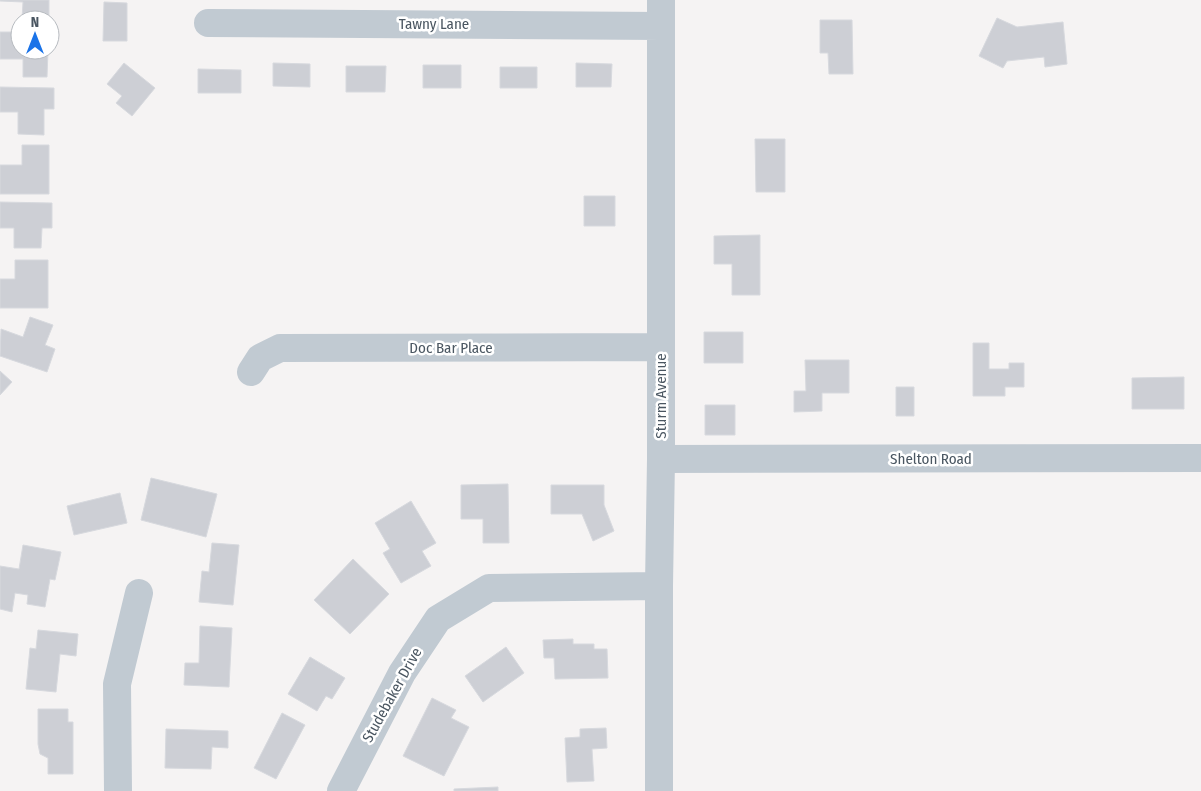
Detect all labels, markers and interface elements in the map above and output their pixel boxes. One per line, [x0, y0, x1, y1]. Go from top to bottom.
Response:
north arrow [10, 10, 60, 60]
text: N [31, 14, 39, 31]
street label: Tawny Lane [399, 15, 469, 33]
street label: Doc Bar Place [409, 339, 493, 357]
street label: Sturm Avenue [652, 353, 670, 439]
street label: Shelton Road [890, 450, 972, 468]
street label: Studebaker Drive [359, 644, 425, 746]

